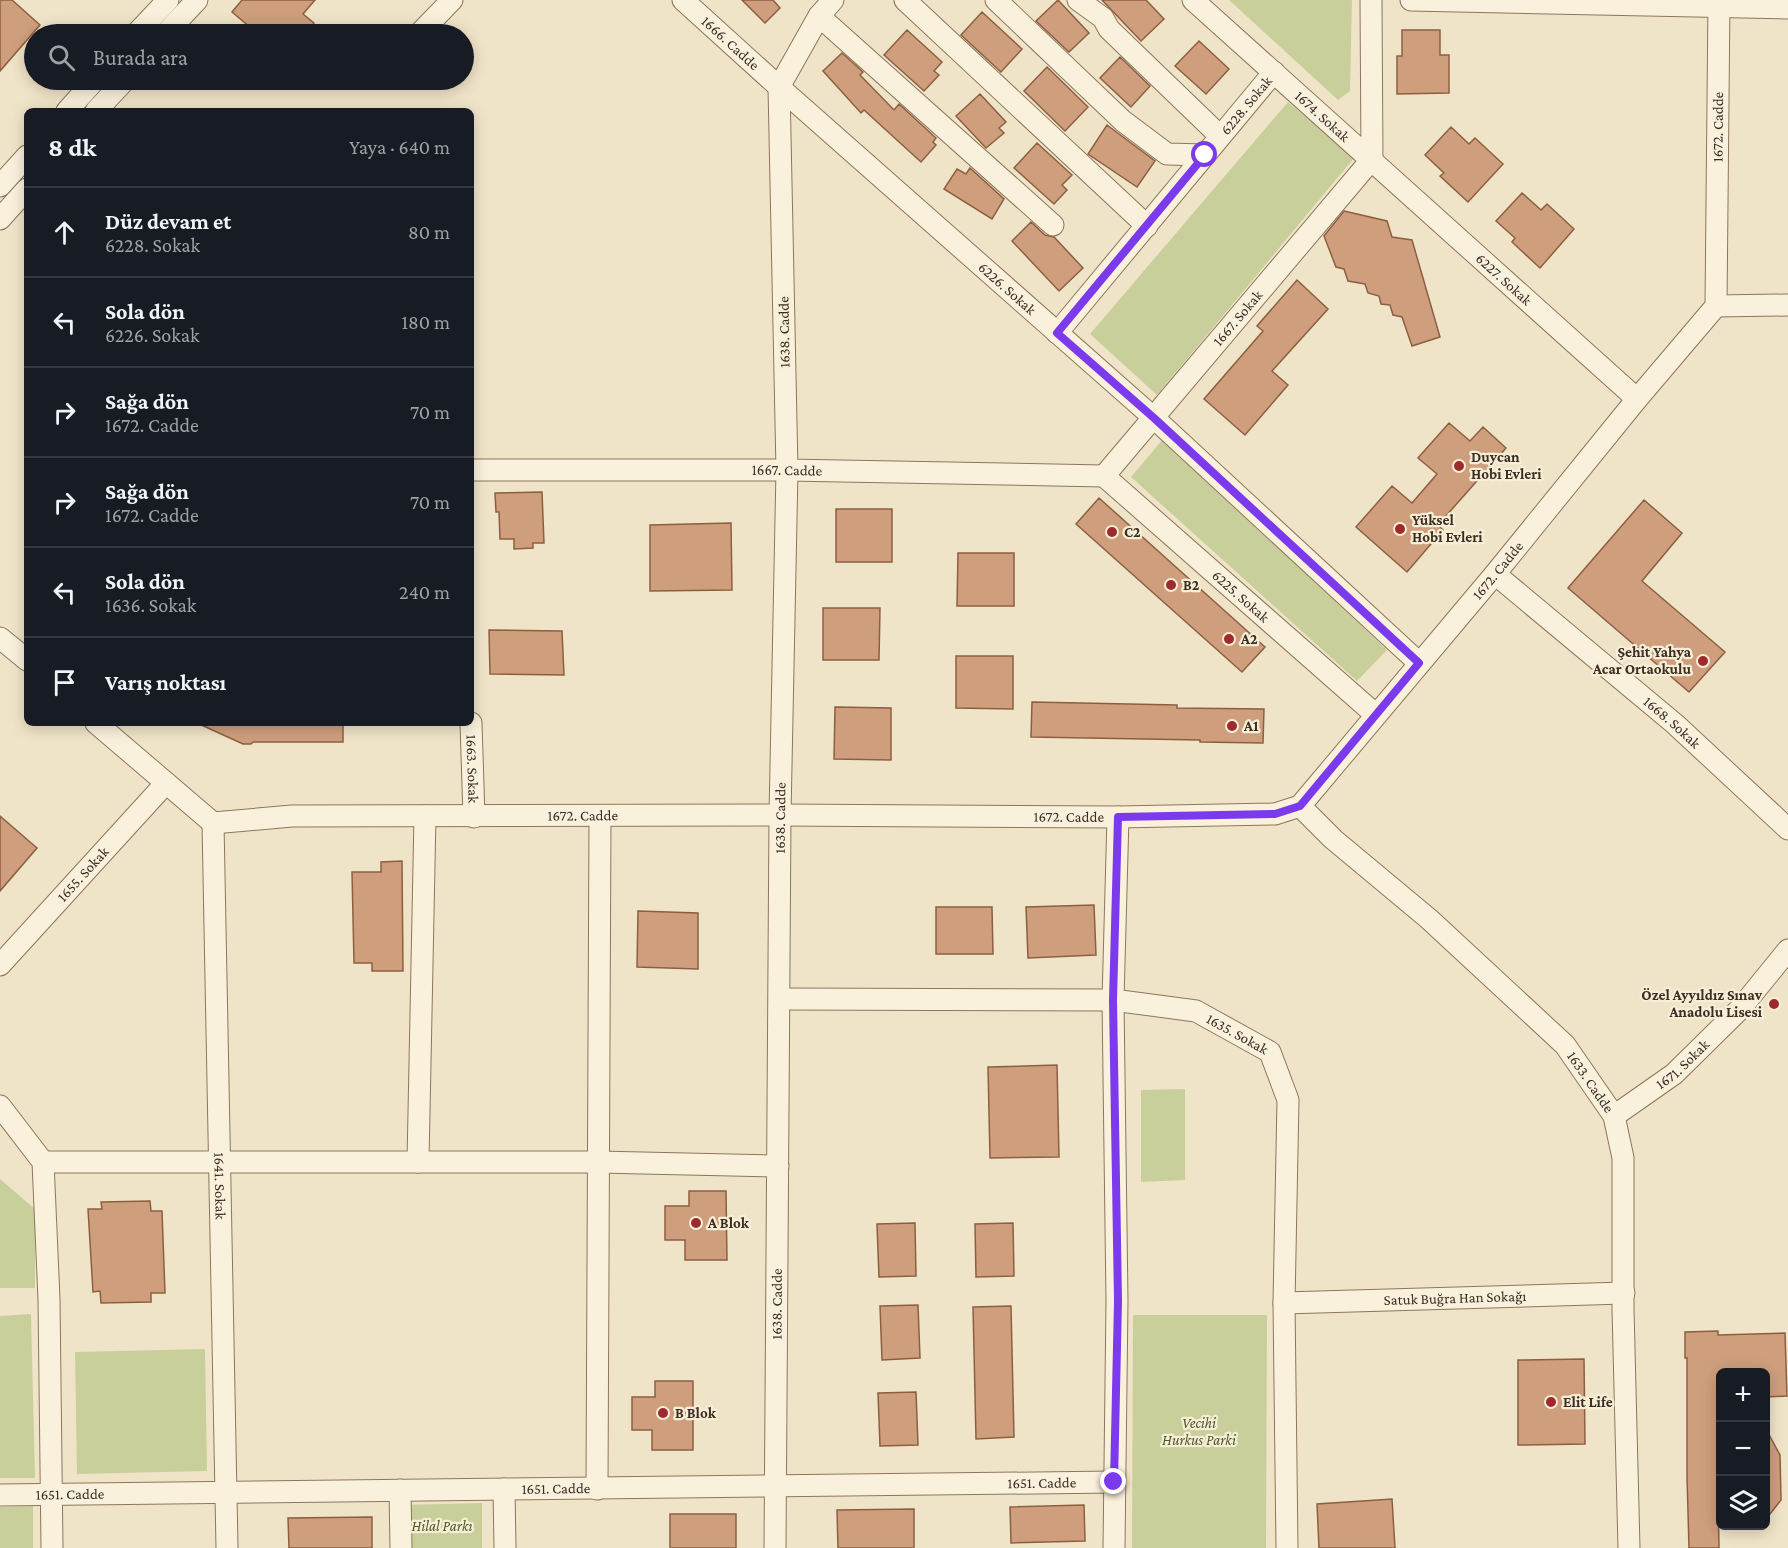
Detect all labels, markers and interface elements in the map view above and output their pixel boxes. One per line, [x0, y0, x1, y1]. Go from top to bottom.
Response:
street label: 1666. Cadde [698, 13, 763, 73]
search box [24, 24, 474, 90]
icon: search [45, 41, 78, 74]
text: Burada ara [93, 45, 188, 70]
street label: 6228. Sokak [1217, 72, 1276, 138]
street label: 1674. Sokak [1292, 88, 1354, 146]
street label: 1672. Cadde [1709, 91, 1726, 162]
text: 8 dk [48, 133, 96, 162]
text: Yaya · 640 m [349, 136, 450, 158]
route start [1191, 141, 1217, 167]
text: Düz devam et [105, 209, 231, 234]
icon: ahead [48, 216, 81, 249]
text: 80 m [408, 221, 450, 243]
text: 6228. Sokak [105, 234, 200, 256]
street label: 6227. Sokak [1473, 250, 1536, 309]
street label: 6226. Sokak [975, 259, 1040, 319]
street label: 1667. Sokak [1210, 286, 1266, 349]
street label: 1638. Cadde [775, 296, 793, 368]
text: Sola dön [105, 299, 185, 324]
icon: left [48, 306, 81, 339]
text: 180 m [401, 311, 450, 333]
text: 6226. Sokak [105, 324, 200, 346]
text: Sağa dön [105, 389, 189, 414]
icon: right [48, 396, 81, 429]
text: 70 m [410, 401, 450, 423]
text: 1672. Cadde [105, 414, 199, 436]
place label: Duycan Hobi Evleri [1471, 449, 1542, 482]
marker: Duycan Hobi Evleri [1452, 459, 1466, 473]
street label: 1667. Cadde [752, 462, 823, 479]
text: Sağa dön [105, 479, 189, 504]
icon: right [48, 486, 81, 519]
text: 70 m [410, 491, 450, 513]
text: 1672. Cadde [105, 504, 199, 526]
place label: Yüksel Hobi Evleri [1412, 512, 1483, 545]
marker: Yüksel Hobi Evleri [1393, 522, 1407, 536]
place label: C2 [1124, 524, 1141, 540]
marker: C2 [1105, 525, 1119, 539]
street label: 1672. Cadde [1469, 538, 1526, 603]
street label: 6225. Sokak [1209, 567, 1273, 626]
text: Sola dön [105, 569, 185, 594]
icon: left [48, 576, 81, 609]
place label: B2 [1183, 577, 1200, 593]
marker: B2 [1164, 578, 1178, 592]
text: 240 m [399, 581, 450, 603]
text: 1636. Sokak [105, 594, 196, 616]
place label: A2 [1240, 631, 1258, 647]
marker: A2 [1222, 632, 1236, 646]
place label: Şehit Yahya Acar Ortaokulu [1592, 644, 1692, 677]
marker: Şehit Yahya Acar Ortaokulu [1696, 654, 1710, 668]
icon: arrive [48, 666, 81, 699]
text: Varış noktası [105, 670, 226, 695]
street label: 1668. Sokak [1640, 693, 1704, 752]
place label: A1 [1243, 718, 1259, 734]
marker: A1 [1225, 719, 1239, 733]
street label: 1663. Sokak [463, 734, 482, 804]
street label: 1638. Cadde [772, 782, 789, 854]
street label: 1672. Cadde [548, 807, 618, 823]
street label: 1672. Cadde [1033, 809, 1104, 825]
street label: 1655. Sokak [54, 843, 112, 905]
place label: Özel Ayyıldız Sınav Anadolu Lisesi [1641, 987, 1763, 1020]
marker: Özel Ayyıldız Sınav Anadolu Lisesi [1767, 997, 1781, 1011]
street label: 1635. Sokak [1204, 1010, 1272, 1058]
street label: 1671. Sokak [1653, 1036, 1713, 1092]
street label: 1633. Cadde [1564, 1048, 1617, 1116]
street label: 1641. Sokak [211, 1152, 229, 1221]
place label: A Blok [707, 1215, 750, 1231]
marker: A Blok [689, 1216, 703, 1230]
street label: 1638. Cadde [768, 1268, 785, 1340]
street label: Satuk Buğra Han Sokağı [1383, 1288, 1526, 1308]
map controls [1716, 1368, 1770, 1530]
button: + [1716, 1368, 1770, 1422]
place label: Elit Life [1563, 1394, 1613, 1410]
marker: Elit Life [1544, 1395, 1558, 1409]
place label: B Blok [675, 1405, 717, 1421]
marker: B Blok [656, 1406, 670, 1420]
park label: Vecihi Hurkus Parki [1162, 1415, 1237, 1448]
button: − [1716, 1422, 1770, 1476]
route end [1100, 1468, 1126, 1494]
street label: 1651. Cadde [1007, 1474, 1077, 1491]
button: layers [1716, 1476, 1770, 1530]
street label: 1651. Cadde [521, 1480, 591, 1497]
street label: 1651. Cadde [36, 1486, 105, 1503]
park label: Hilal Parkı [411, 1518, 473, 1534]

